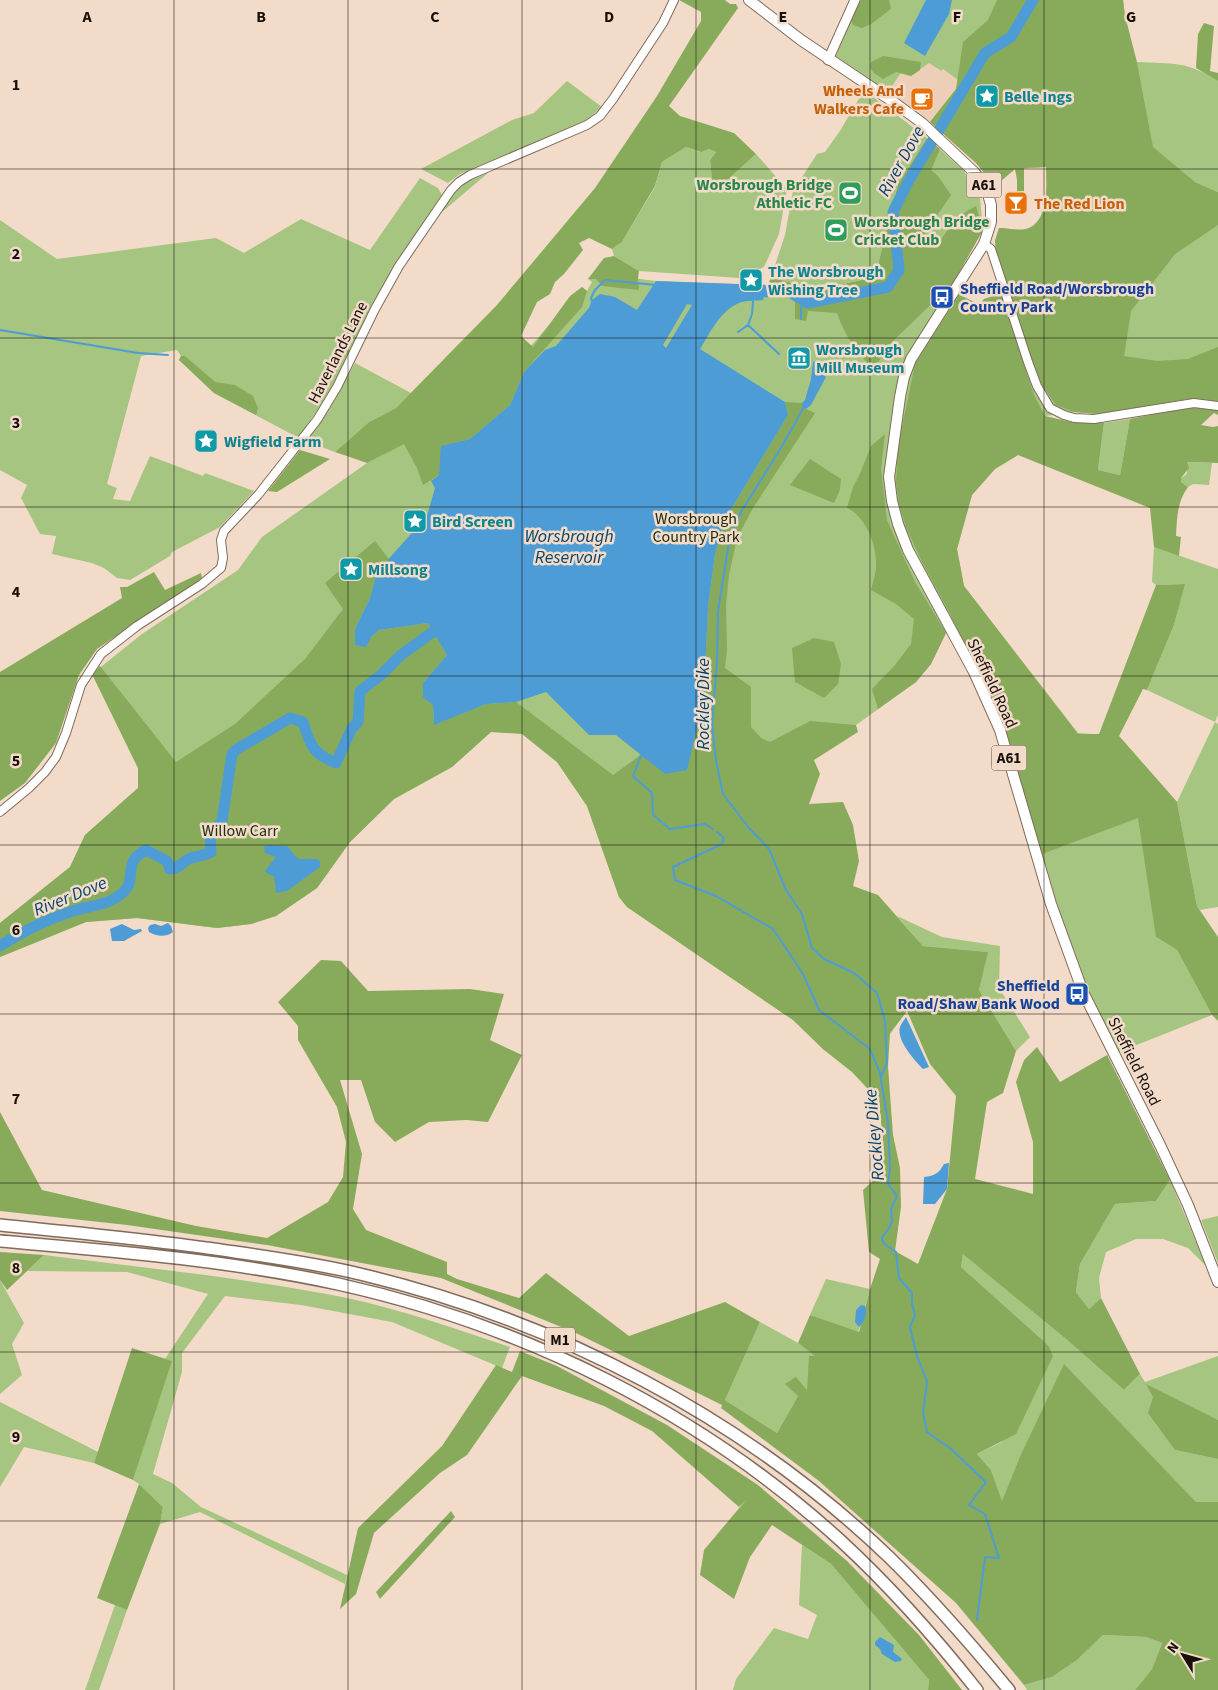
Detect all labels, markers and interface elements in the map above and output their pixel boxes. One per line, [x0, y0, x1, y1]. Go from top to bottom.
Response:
text: A [81, 6, 92, 28]
text: B [256, 6, 266, 28]
text: C [430, 6, 440, 28]
text: D [604, 6, 614, 28]
text: E [779, 6, 787, 28]
text: F [953, 6, 961, 28]
text: G [1126, 6, 1136, 28]
text: 1 [12, 74, 20, 96]
place label: Wheels And Walkers Cafe [814, 80, 904, 120]
place icon: Belle Ings [974, 83, 1000, 109]
cafe icon: Wheels And Walkers Cafe [909, 86, 935, 112]
place label: Belle Ings [1004, 86, 1072, 108]
water label: River Dove [872, 121, 931, 201]
road number: A61 [966, 172, 1002, 198]
place label: Worsbrough Bridge Athletic FC [696, 174, 832, 214]
sports icon: Worsbrough Bridge Athletic FC [837, 180, 863, 206]
bar icon: The Red Lion [1003, 190, 1029, 216]
place label: The Red Lion [1034, 193, 1125, 215]
place label: Worsbrough Bridge Cricket Club [854, 211, 990, 251]
sports icon: Worsbrough Bridge Cricket Club [823, 217, 849, 243]
text: 2 [12, 243, 20, 265]
place label: The Worsbrough Wishing Tree [768, 261, 884, 301]
place icon: The Worsbrough Wishing Tree [738, 267, 764, 293]
place label: Sheffield Road/Worsbrough Country Park [960, 278, 1154, 318]
bus stop icon: Sheffield Road/Worsbrough Country Park [929, 284, 955, 310]
street label: Haverlands Lane [303, 298, 373, 407]
place label: Worsbrough Mill Museum [816, 339, 904, 379]
museum icon: Worsbrough Mill Museum [786, 345, 812, 371]
text: 3 [12, 412, 20, 434]
place icon: Wigfield Farm [193, 428, 219, 454]
place label: Wigfield Farm [224, 431, 321, 453]
place icon: Bird Screen [402, 508, 428, 534]
park label: Worsbrough Country Park [652, 508, 740, 548]
place label: Bird Screen [432, 511, 513, 533]
water label: Worsbrough Reservoir [524, 524, 614, 570]
place icon: Millsong [338, 556, 364, 582]
place label: Millsong [368, 559, 428, 581]
text: 4 [12, 581, 21, 603]
street label: Sheffield Road [962, 635, 1023, 732]
water label: Rockley Dike [691, 658, 716, 750]
road number: A61 [992, 746, 1026, 770]
text: 5 [12, 750, 20, 772]
park label: Willow Carr [202, 820, 279, 842]
water label: River Dove [30, 870, 111, 922]
text: 6 [12, 919, 20, 941]
place label: Sheffield Road/Shaw Bank Wood [897, 975, 1060, 1015]
bus stop icon: Sheffield Road/Shaw Bank Wood [1064, 981, 1090, 1007]
street label: Sheffield Road [1102, 1013, 1166, 1110]
text: 7 [12, 1088, 20, 1110]
water label: Rockley Dike [858, 1088, 891, 1182]
text: 8 [12, 1257, 20, 1279]
road number: M1 [545, 1328, 575, 1352]
text: 9 [12, 1426, 20, 1448]
north arrow [1158, 1630, 1208, 1680]
text: N [1163, 1638, 1184, 1658]

